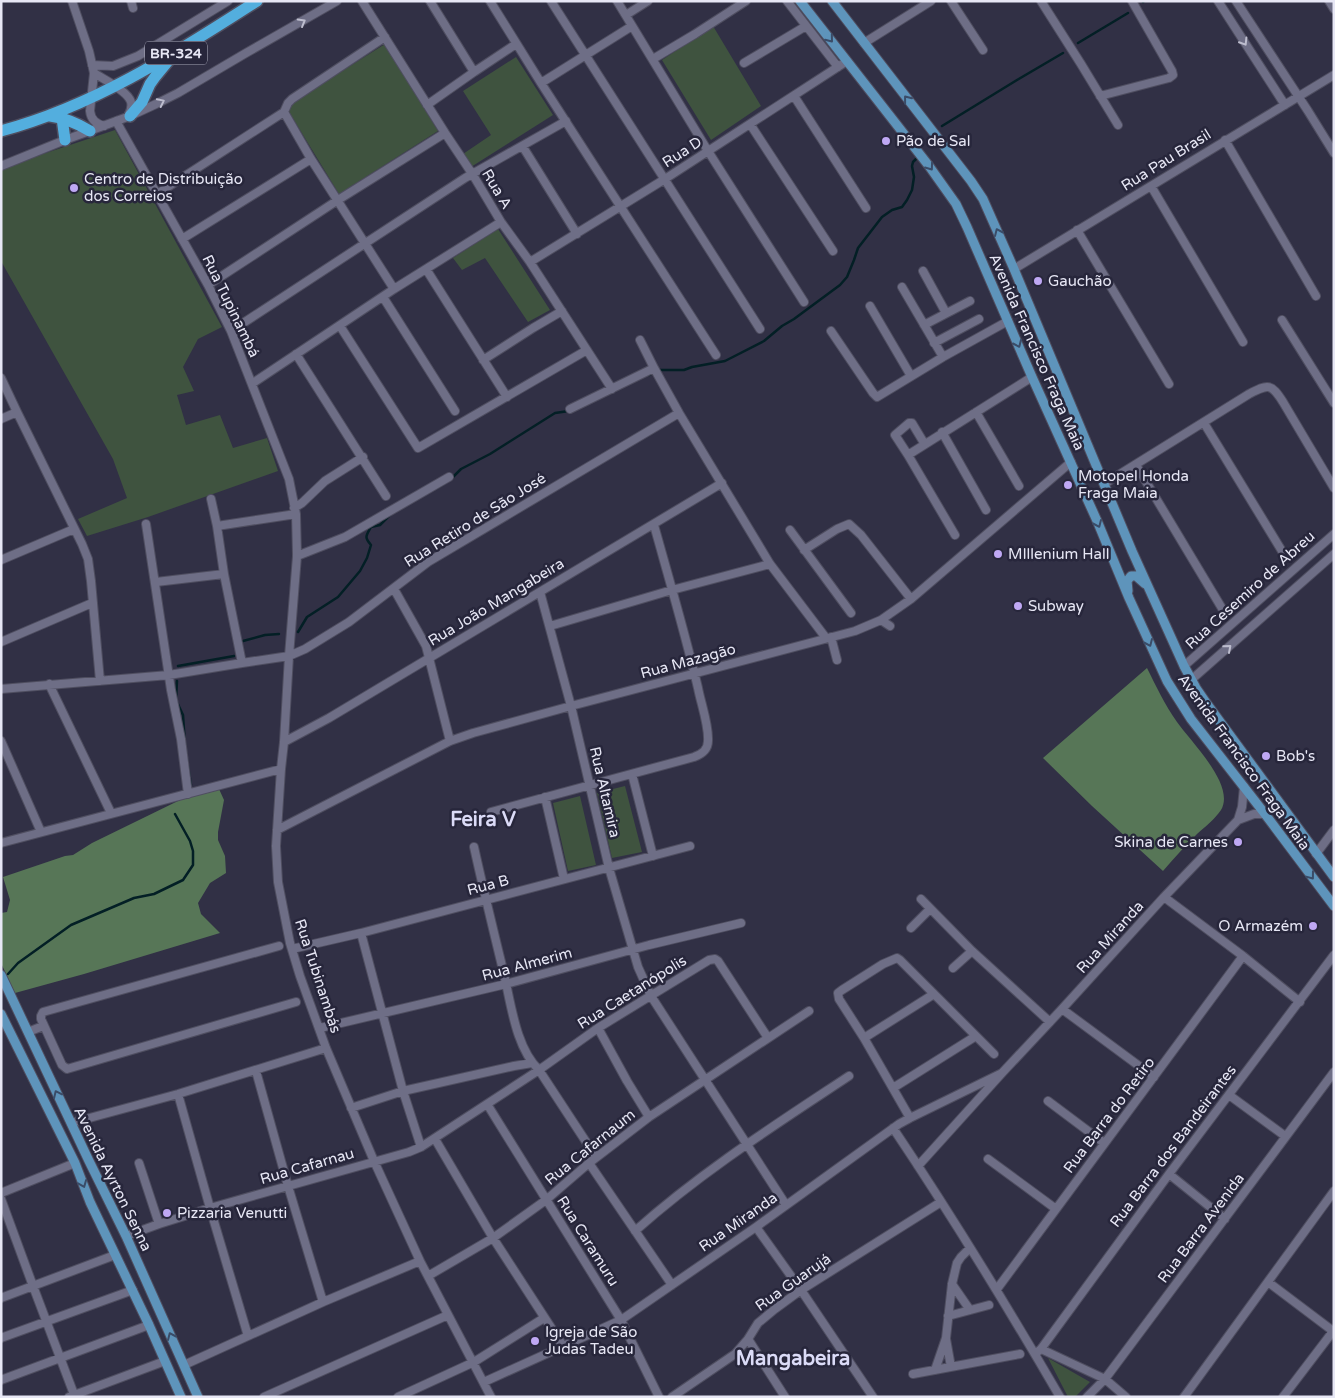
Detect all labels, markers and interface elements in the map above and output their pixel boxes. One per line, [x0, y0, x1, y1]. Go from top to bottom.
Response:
one-way arrow [297, 18, 306, 28]
one-way arrow [824, 34, 833, 43]
one-way arrow [1238, 37, 1248, 46]
road number: BR-324 [145, 42, 207, 64]
one-way arrow [904, 95, 913, 104]
one-way arrow [156, 98, 165, 108]
street label: Rua Pau Brasil [1118, 125, 1214, 195]
place label: Pão de Sal [896, 132, 970, 150]
street label: Rua D [659, 133, 705, 171]
marker: Pão de Sal [880, 135, 892, 147]
one-way arrow [924, 162, 933, 171]
street label: Rua A [478, 166, 516, 212]
place label: Centro de Distribuição dos Correios [84, 170, 243, 205]
marker: Centro de Distribuição dos Correios [68, 182, 80, 194]
one-way arrow [993, 228, 1004, 237]
street label: Avenida Francisco Fraga Maia [985, 251, 1089, 453]
street label: Rua Tupinambá [198, 252, 264, 360]
place label: Gauchão [1048, 272, 1112, 290]
marker: Gauchão [1032, 275, 1044, 287]
one-way arrow [1011, 339, 1022, 348]
place label: Motopel Honda Fraga Maia [1078, 467, 1189, 502]
street label: Rua Retiro de São José [401, 469, 549, 571]
marker: Motopel Honda Fraga Maia [1062, 479, 1074, 491]
one-way arrow [1092, 519, 1103, 528]
street label: Rua Cesemiro de Abreu [1182, 527, 1318, 653]
place label: MIllenium Hall [1008, 545, 1109, 563]
marker: MIllenium Hall [992, 548, 1004, 560]
street label: Rua João Mangabeira [425, 554, 567, 650]
place label: Subway [1028, 597, 1084, 615]
marker: Subway [1012, 600, 1024, 612]
one-way arrow [1142, 638, 1153, 647]
street label: Rua Mazagão [638, 640, 738, 682]
one-way arrow [1222, 645, 1231, 654]
street label: Avenida Francisco Fraga Maia [1174, 670, 1314, 854]
street label: Rua Altamira [586, 745, 624, 839]
place label: Bob's [1276, 747, 1315, 765]
marker: Bob's [1260, 750, 1272, 762]
district label: Feira V [450, 808, 516, 832]
place label: Skina de Carnes [1114, 833, 1228, 851]
marker: Skina de Carnes [1232, 836, 1244, 848]
one-way arrow [1305, 870, 1314, 880]
street label: Rua B [465, 871, 511, 899]
street label: Rua Miranda [1073, 897, 1147, 977]
street label: Rua Tubinambás [291, 917, 345, 1035]
place label: O Armazém [1218, 917, 1303, 935]
marker: O Armazém [1307, 920, 1319, 932]
street label: Rua Almerim [480, 943, 574, 985]
street label: Rua Caetanópolis [574, 951, 690, 1033]
street label: Rua Barra do Retiro [1060, 1053, 1158, 1177]
street label: Rua Barra dos Bandeirantes [1106, 1061, 1240, 1231]
one-way arrow [53, 1090, 64, 1099]
street label: Avenida Ayrton Senna [70, 1104, 156, 1254]
street label: Rua Cafarnaum [541, 1105, 639, 1189]
street label: Rua Cafarnau [258, 1144, 356, 1188]
street label: Rua Barra Avenida [1154, 1170, 1248, 1286]
one-way arrow [77, 1179, 87, 1188]
street label: Rua Miranda [695, 1188, 781, 1256]
street label: Rua Caramuru [553, 1193, 623, 1289]
place label: Pizzaria Venutti [177, 1204, 287, 1222]
marker: Pizzaria Venutti [161, 1207, 173, 1219]
street label: Rua Guarujá [752, 1249, 834, 1315]
place label: Igreja de São Judas Tadeu [545, 1323, 637, 1358]
one-way arrow [166, 1332, 177, 1341]
marker: Igreja de São Judas Tadeu [529, 1335, 541, 1347]
district label: Mangabeira [736, 1347, 850, 1371]

